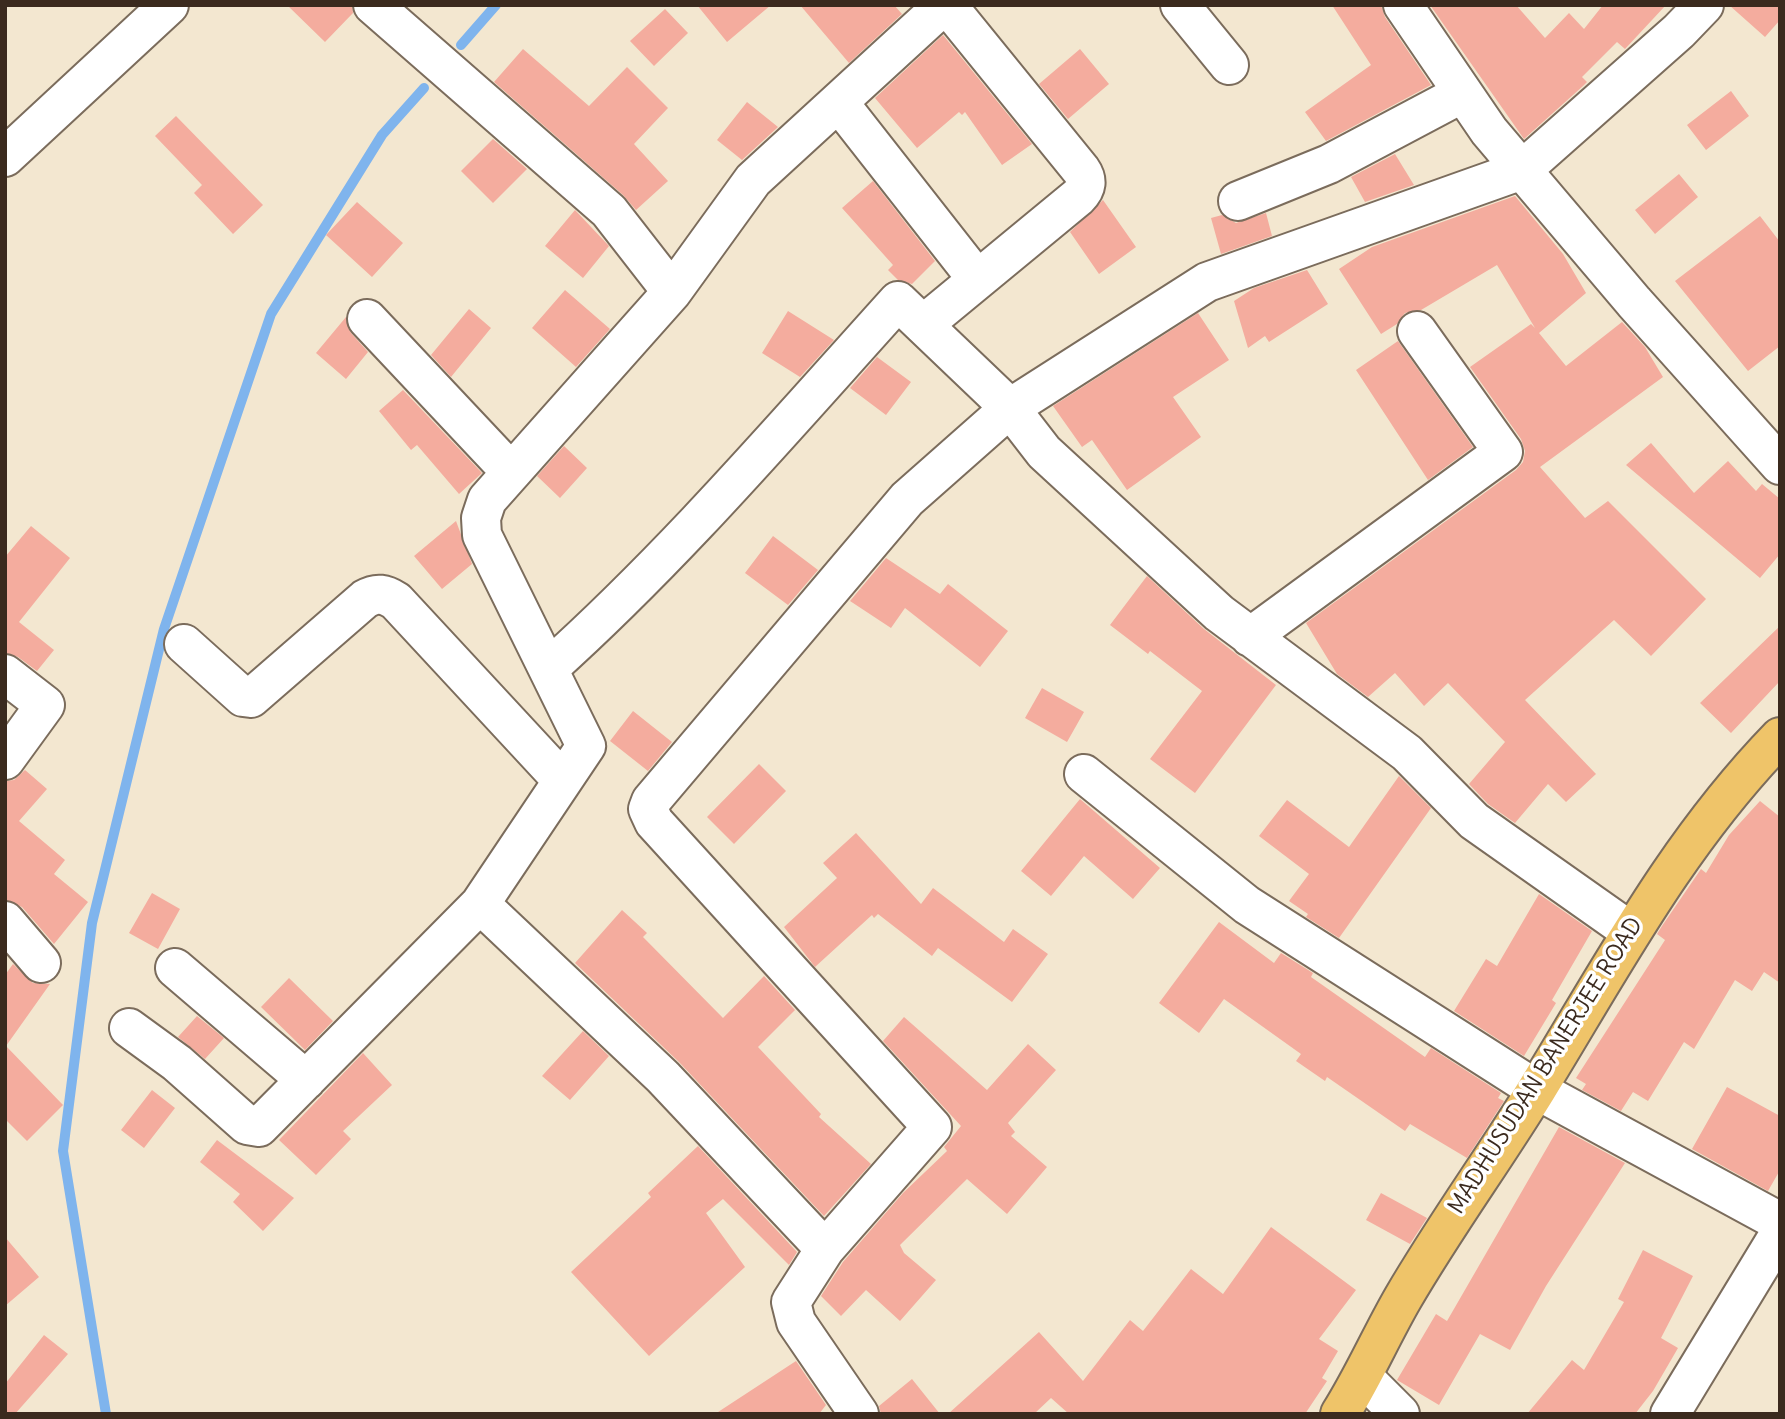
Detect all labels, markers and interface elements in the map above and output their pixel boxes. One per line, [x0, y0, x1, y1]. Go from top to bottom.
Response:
street label: MADHUSUDAN BANERJEE ROAD [1443, 913, 1649, 1219]

